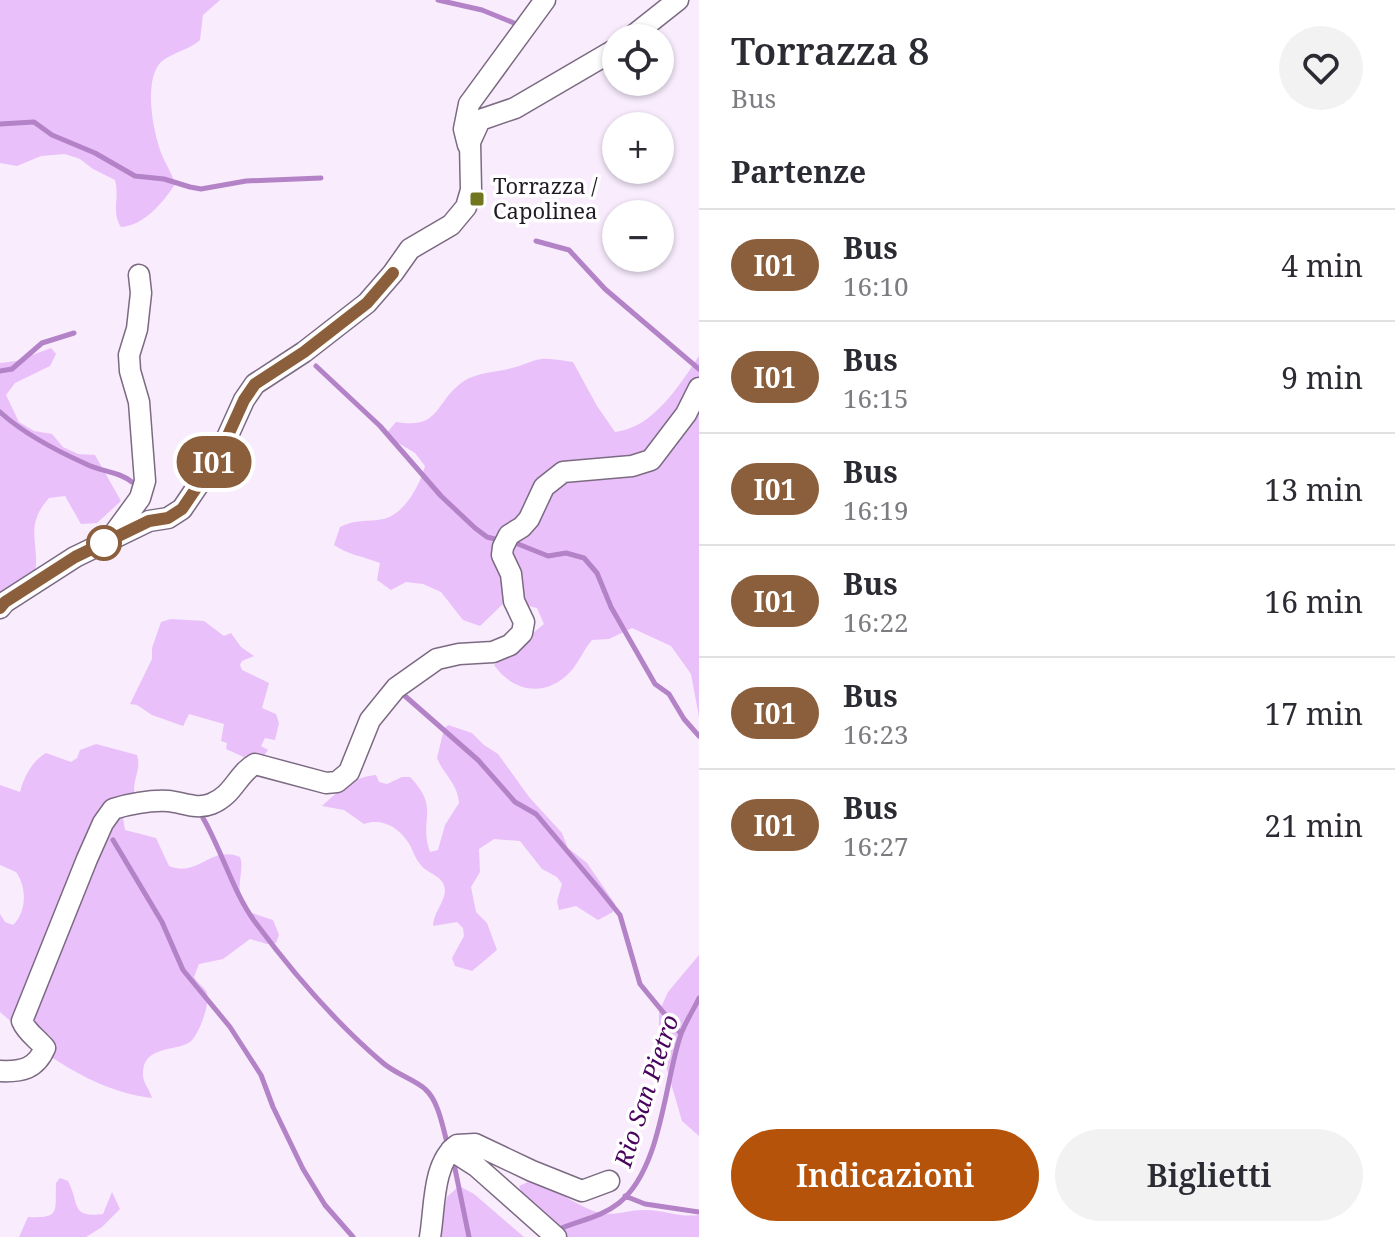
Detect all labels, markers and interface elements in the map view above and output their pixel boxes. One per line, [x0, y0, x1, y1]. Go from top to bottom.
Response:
map controls [602, 24, 674, 272]
button: locate [602, 24, 674, 96]
text: Torrazza 8 [731, 24, 929, 76]
button: heart [1279, 26, 1363, 110]
text: Bus [731, 80, 776, 116]
button: + [602, 112, 674, 184]
text: Partenze [731, 151, 866, 192]
place label: Torrazza / Capolinea [493, 170, 598, 225]
marker: Torrazza / Capolinea [468, 190, 486, 208]
button: − [602, 200, 674, 272]
text: Bus [843, 227, 898, 268]
text: 4 min [1281, 245, 1363, 286]
text: I01 [754, 246, 796, 284]
text: 16:10 [843, 268, 909, 304]
text: Bus [843, 339, 898, 380]
text: 9 min [1281, 357, 1363, 398]
text: I01 [754, 358, 796, 396]
text: 16:15 [843, 380, 909, 416]
line badge: I01 [168, 436, 260, 488]
text: I01 [193, 443, 235, 481]
text: Bus [843, 451, 898, 492]
text: 13 min [1264, 469, 1363, 510]
text: I01 [754, 470, 796, 508]
text: 16:19 [843, 492, 909, 528]
unlabelled marker [87, 526, 121, 560]
text: Bus [843, 563, 898, 604]
text: 16 min [1264, 581, 1363, 622]
text: I01 [754, 582, 796, 620]
text: 16:22 [843, 604, 909, 640]
text: Bus [843, 675, 898, 716]
text: 17 min [1264, 693, 1363, 734]
text: I01 [754, 694, 796, 732]
text: 16:23 [843, 716, 909, 752]
text: Bus [843, 787, 898, 828]
text: 21 min [1264, 805, 1363, 846]
text: I01 [754, 806, 796, 844]
text: 16:27 [843, 828, 909, 864]
water label: Rio San Pietro [605, 1010, 686, 1172]
button: Indicazioni [731, 1129, 1039, 1221]
button: Biglietti [1055, 1129, 1363, 1221]

